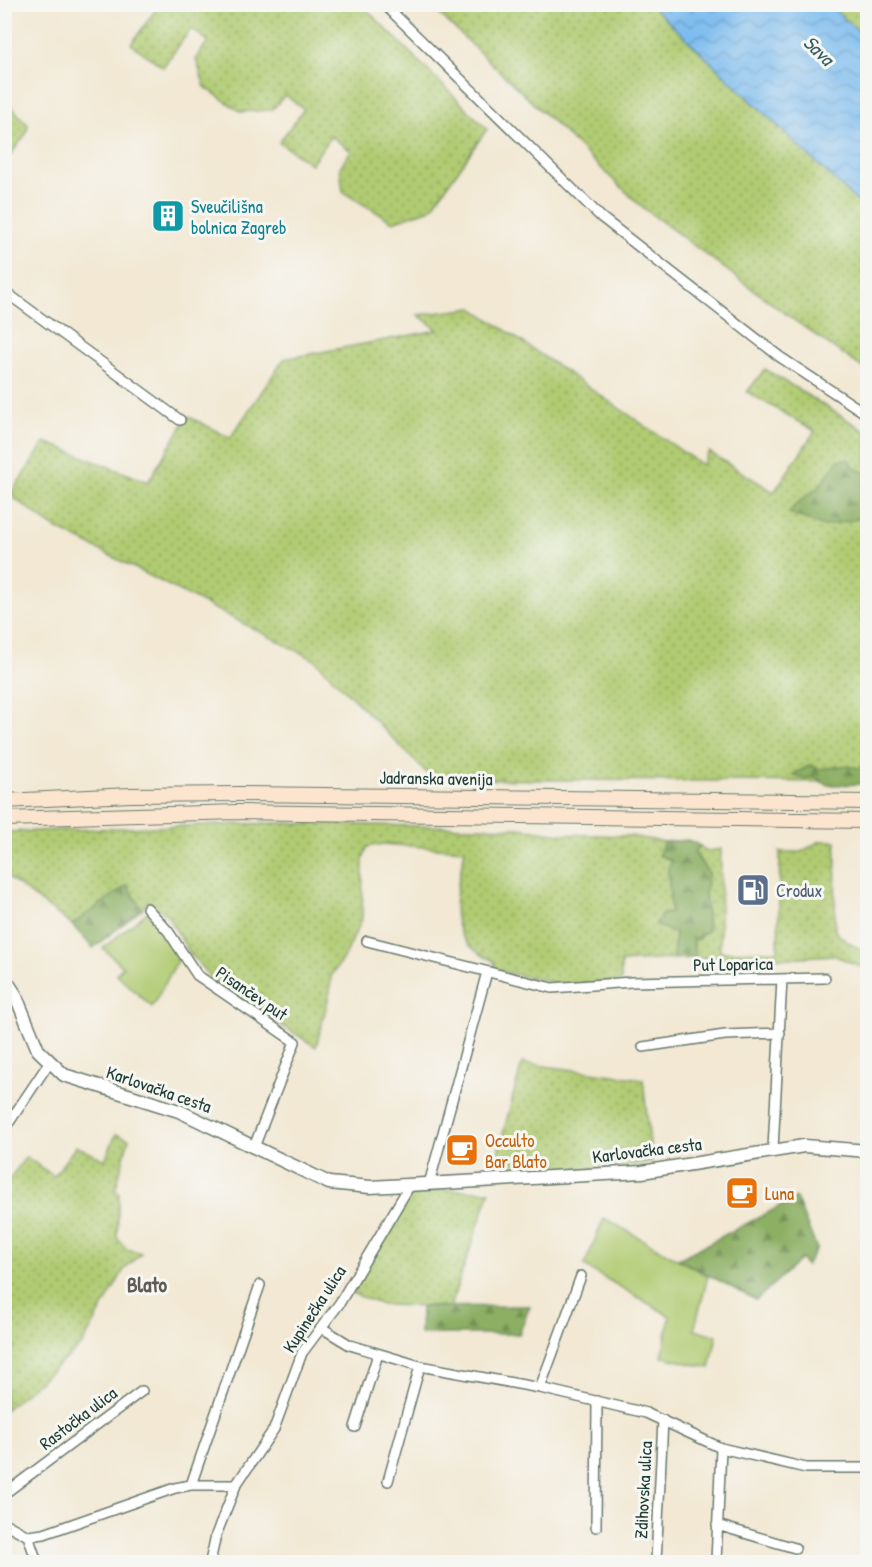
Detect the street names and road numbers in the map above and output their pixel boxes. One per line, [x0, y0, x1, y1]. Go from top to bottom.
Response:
street label: Jadranska avenija [379, 765, 493, 791]
street label: Put Loparica [693, 951, 773, 977]
street label: Pisančev put [211, 960, 293, 1027]
street label: Karlovačka cesta [103, 1059, 215, 1119]
street label: Karlovačka cesta [591, 1131, 703, 1169]
street label: Kupinečka ulica [276, 1261, 352, 1357]
street label: Rastočka ulica [34, 1381, 122, 1455]
street label: Zdihovska ulica [628, 1440, 658, 1540]

